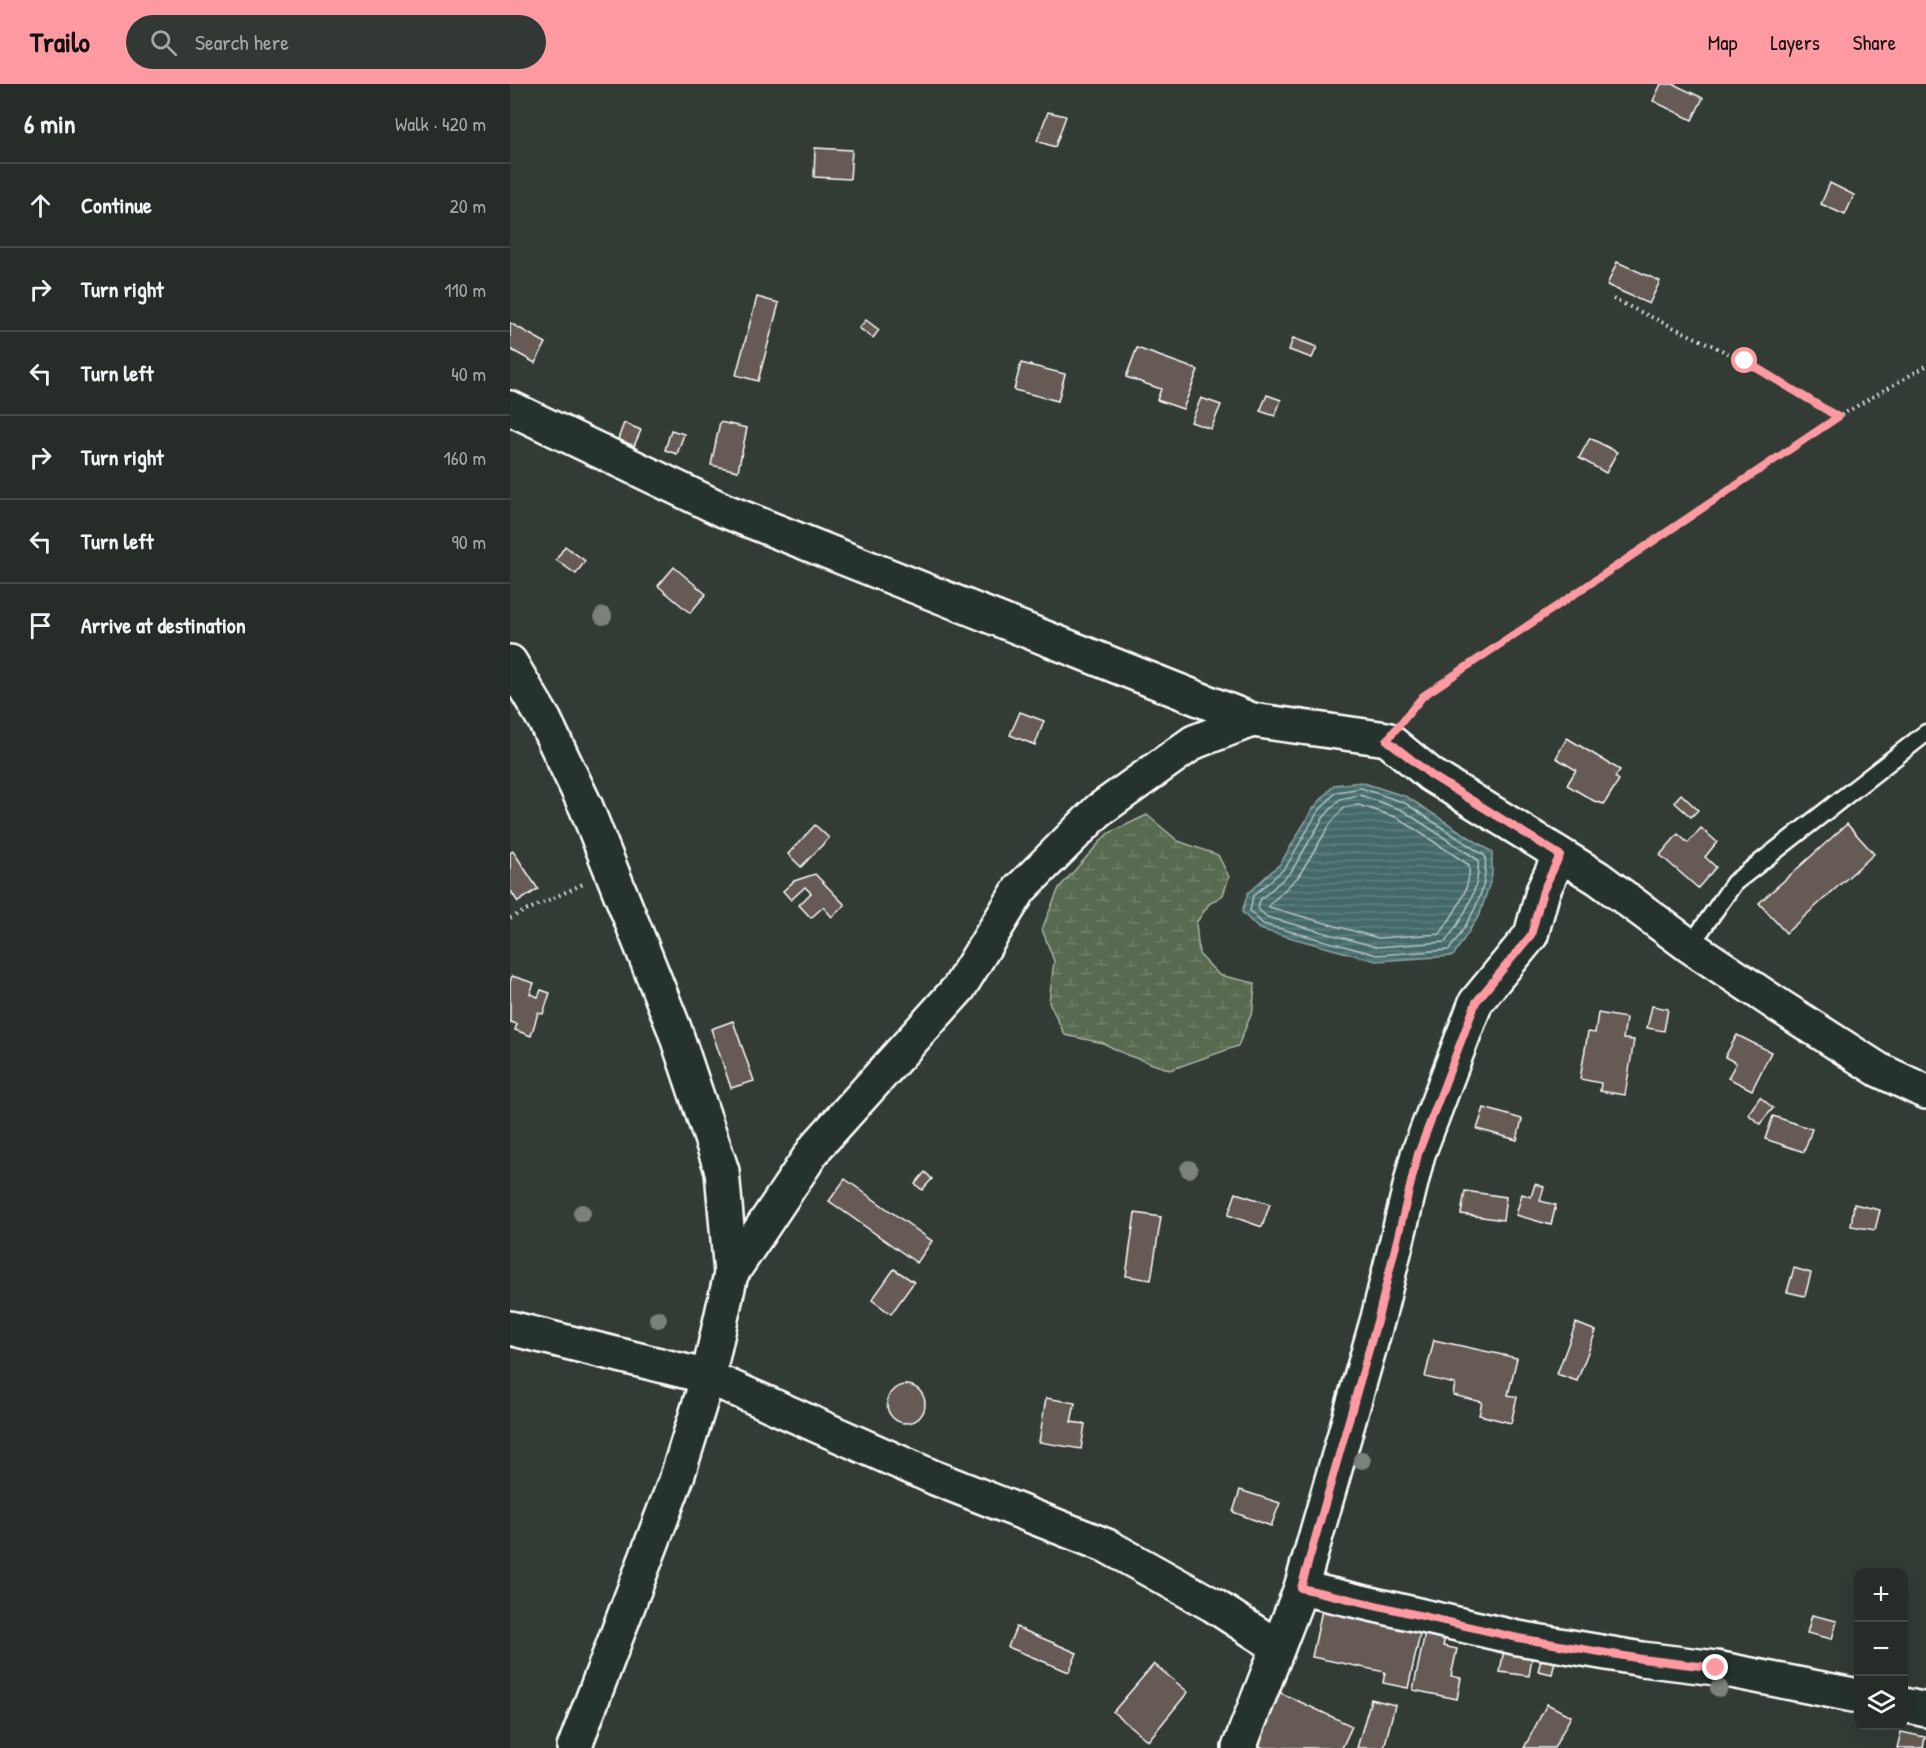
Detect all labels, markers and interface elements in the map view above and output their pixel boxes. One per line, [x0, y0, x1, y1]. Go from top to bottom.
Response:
search box [126, 15, 546, 69]
text: Trailo [30, 23, 90, 61]
icon: search [147, 26, 180, 59]
text: Search here [195, 27, 289, 57]
text: Map [1708, 28, 1737, 57]
text: Layers [1770, 28, 1820, 57]
text: Share [1853, 28, 1896, 57]
text: 6 min [24, 106, 76, 141]
text: Walk · 420 m [395, 110, 486, 137]
icon: ahead [24, 189, 57, 222]
text: Continue [81, 190, 152, 220]
text: 20 m [449, 192, 486, 219]
icon: right [24, 273, 57, 306]
text: Turn right [81, 274, 164, 304]
text: 110 m [444, 276, 486, 303]
route start [1731, 347, 1757, 373]
icon: left [24, 357, 57, 390]
text: Turn left [81, 358, 154, 388]
text: 40 m [451, 360, 486, 387]
icon: right [24, 441, 57, 474]
text: Turn right [81, 442, 164, 472]
text: 160 m [444, 444, 486, 471]
icon: left [24, 525, 57, 558]
text: Turn left [81, 526, 154, 556]
text: 90 m [452, 528, 486, 555]
icon: arrive [24, 609, 57, 642]
text: Arrive at destination [81, 610, 246, 640]
map controls [1854, 1568, 1908, 1730]
button: + [1854, 1568, 1908, 1622]
button: − [1854, 1622, 1908, 1676]
route end [1702, 1654, 1728, 1680]
button: layers [1854, 1676, 1908, 1730]

